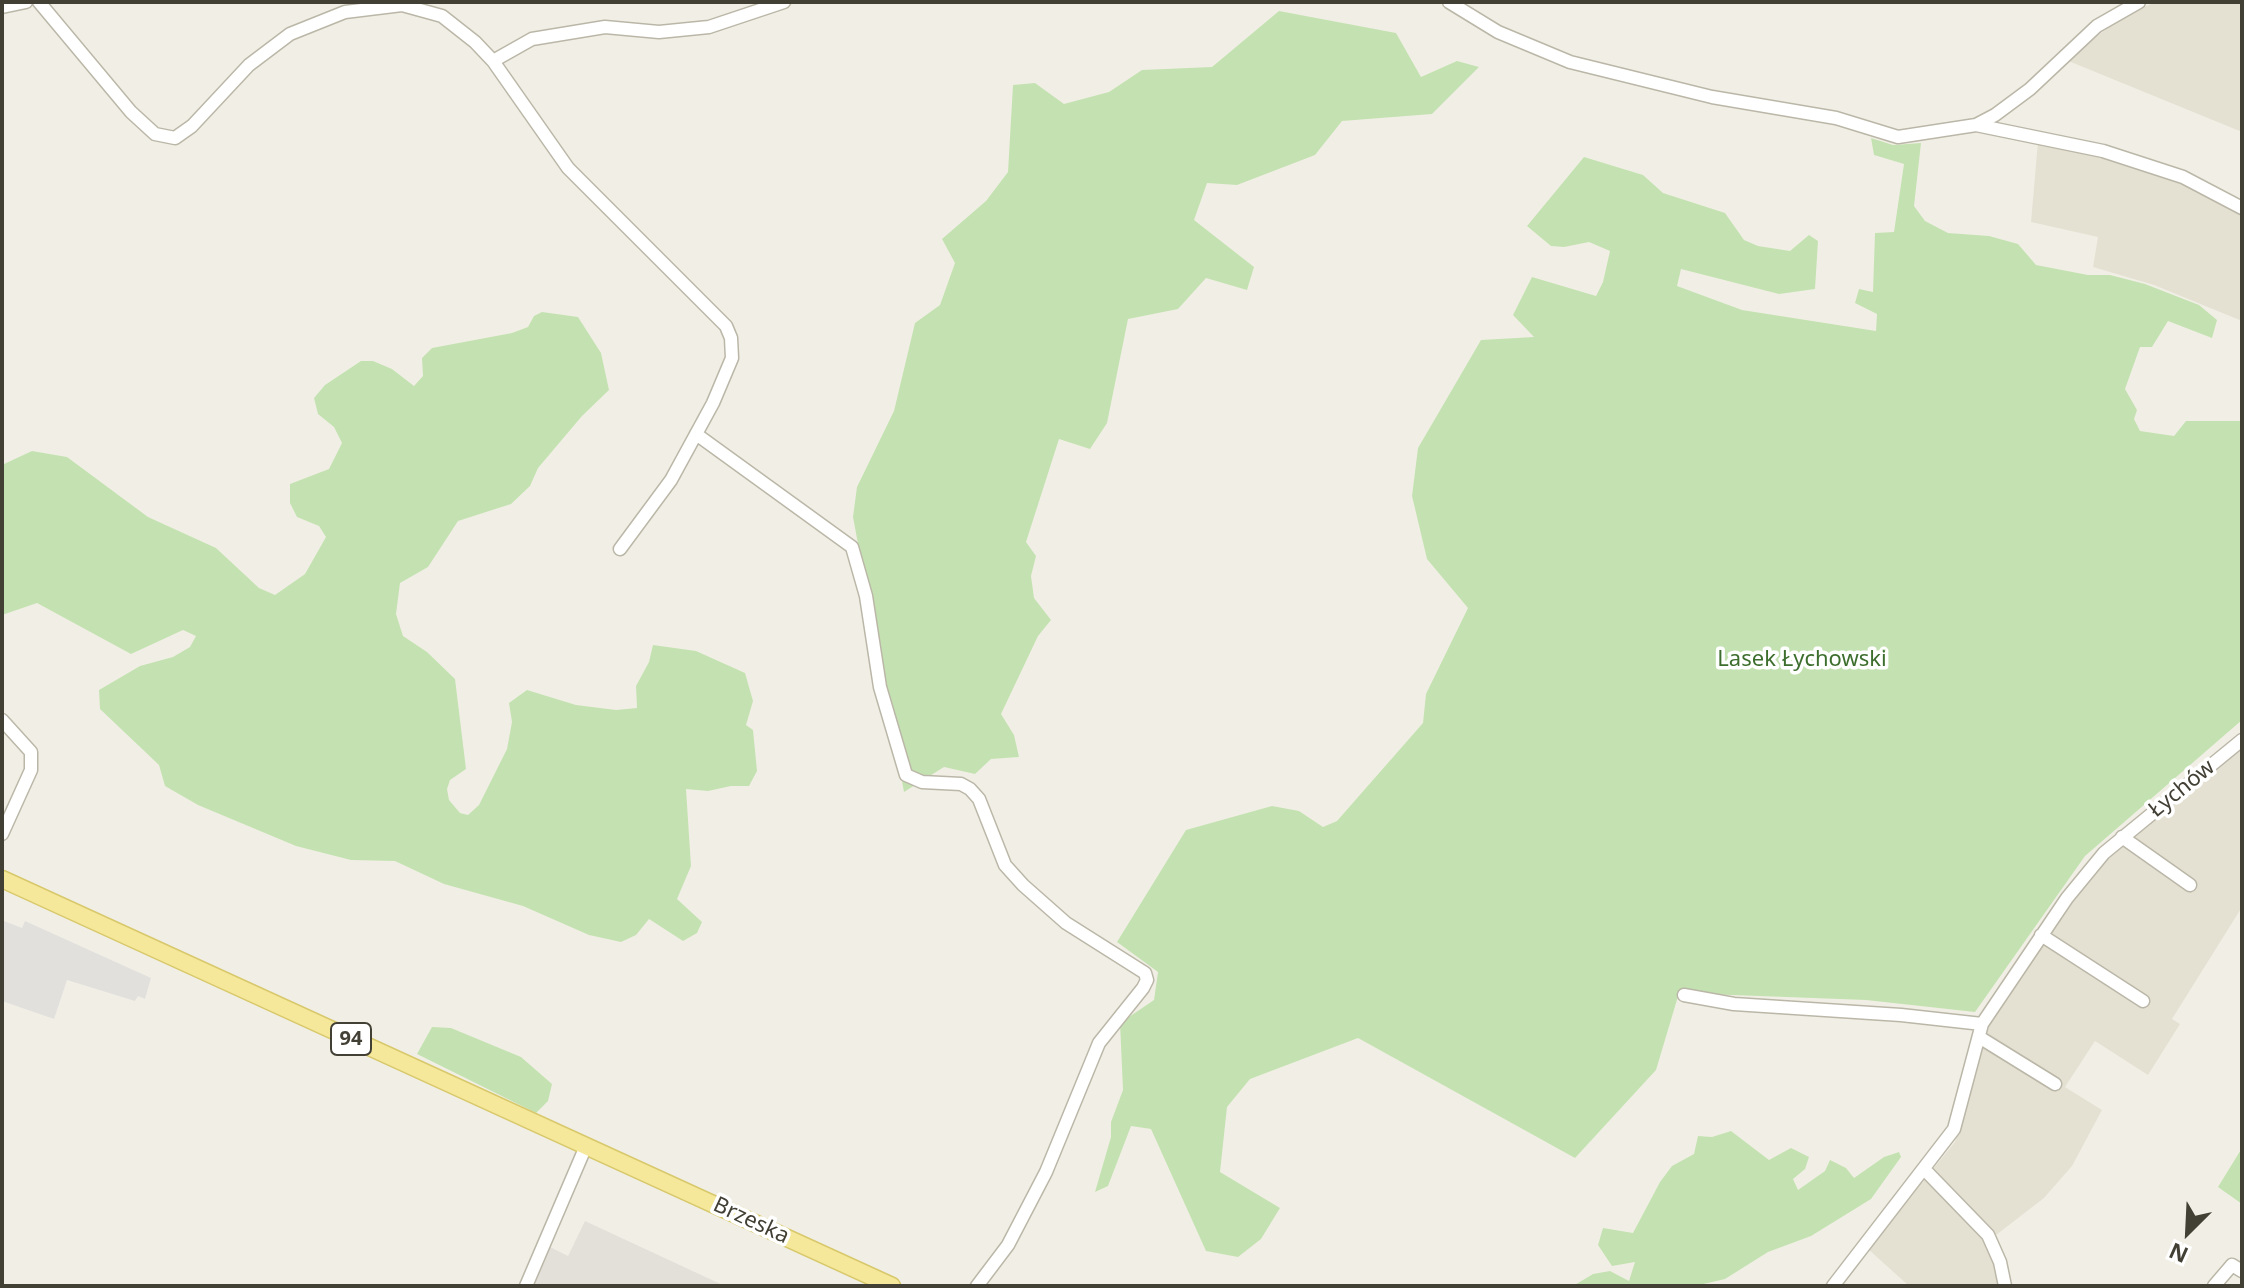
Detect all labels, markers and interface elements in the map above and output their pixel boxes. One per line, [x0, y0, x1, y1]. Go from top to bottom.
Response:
park label: Lasek Łychowski [1717, 647, 1887, 673]
street label: Łychów [2144, 754, 2220, 824]
road number: 94 [331, 1023, 371, 1055]
street label: Brzeska [709, 1192, 793, 1250]
north arrow [2148, 1192, 2228, 1272]
text: N [2164, 1237, 2193, 1271]

